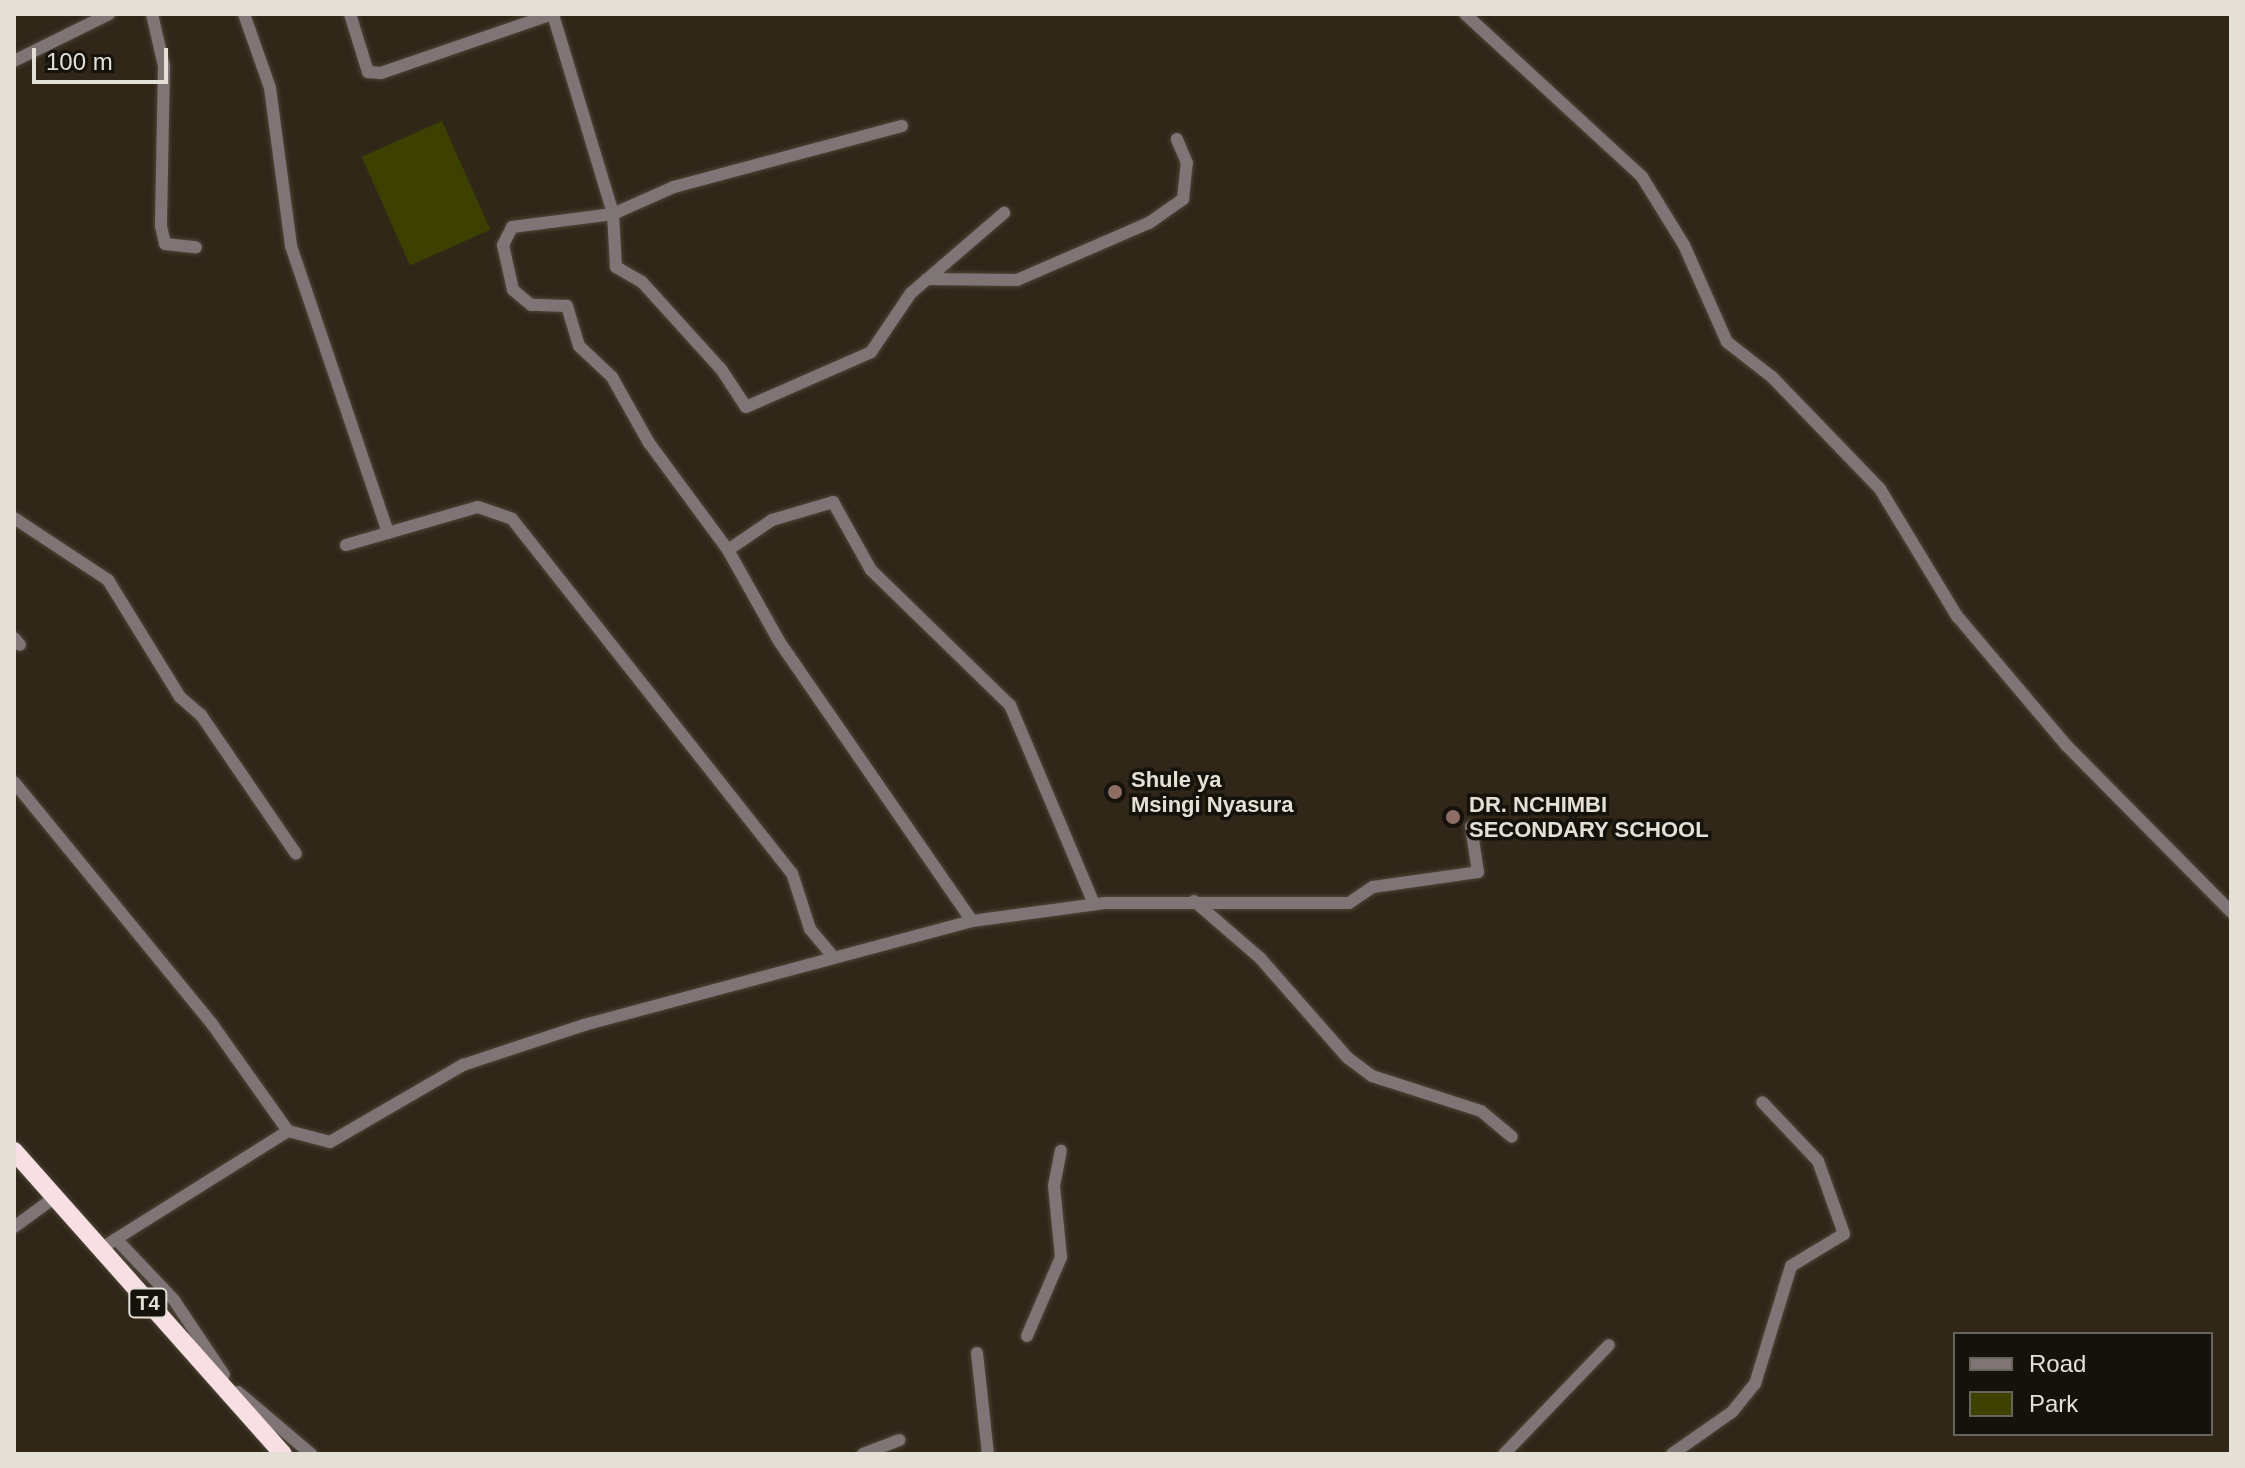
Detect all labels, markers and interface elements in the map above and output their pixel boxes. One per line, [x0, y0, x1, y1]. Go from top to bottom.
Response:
scale bar [36, 32, 172, 82]
text: 100 m [46, 48, 113, 75]
place label: Shule ya Msingi Nyasura [1131, 766, 1294, 818]
marker: Shule ya Msingi Nyasura [1106, 783, 1124, 801]
place label: DR. NCHIMBI SECONDARY SCHOOL [1469, 791, 1709, 842]
marker: DR. NCHIMBI SECONDARY SCHOOL [1444, 808, 1462, 826]
road number: T4 [128, 1287, 168, 1319]
legend [1953, 1332, 2213, 1436]
text: Road [2029, 1350, 2086, 1377]
text: Park [2029, 1390, 2078, 1417]

